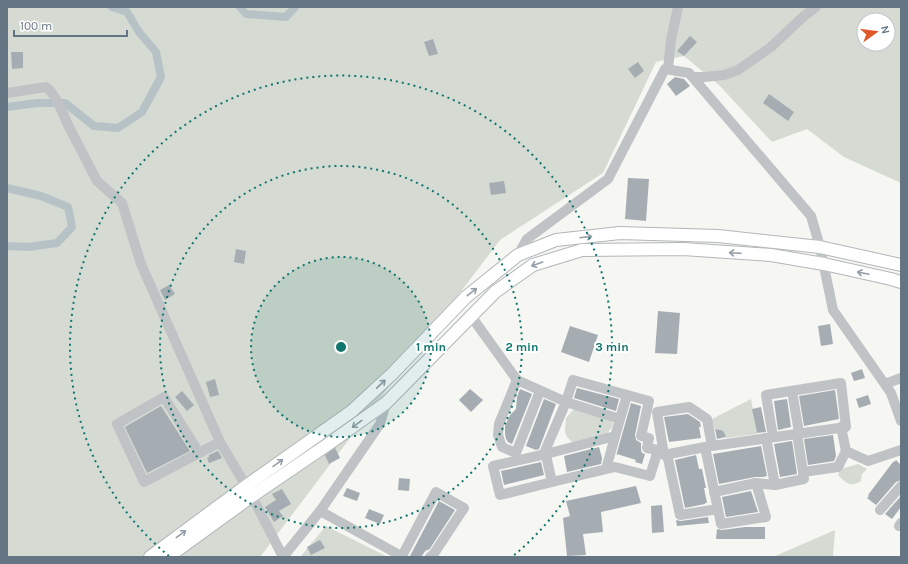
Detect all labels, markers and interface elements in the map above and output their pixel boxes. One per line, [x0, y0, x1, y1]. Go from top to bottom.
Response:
scale bar [14, 12, 127, 38]
north arrow [856, 12, 896, 52]
text: 100 m [20, 19, 52, 33]
text: N [878, 24, 892, 35]
one-way arrow [579, 233, 592, 241]
one-way arrow [729, 249, 742, 256]
one-way arrow [531, 261, 544, 268]
one-way arrow [857, 268, 870, 276]
one-way arrow [467, 287, 478, 296]
centre of rings [334, 340, 348, 354]
text: 1 min [416, 340, 446, 354]
text: 2 min [505, 340, 539, 354]
text: 3 min [595, 340, 629, 354]
one-way arrow [376, 380, 386, 389]
one-way arrow [352, 419, 363, 428]
one-way arrow [272, 459, 283, 467]
one-way arrow [175, 530, 186, 538]

